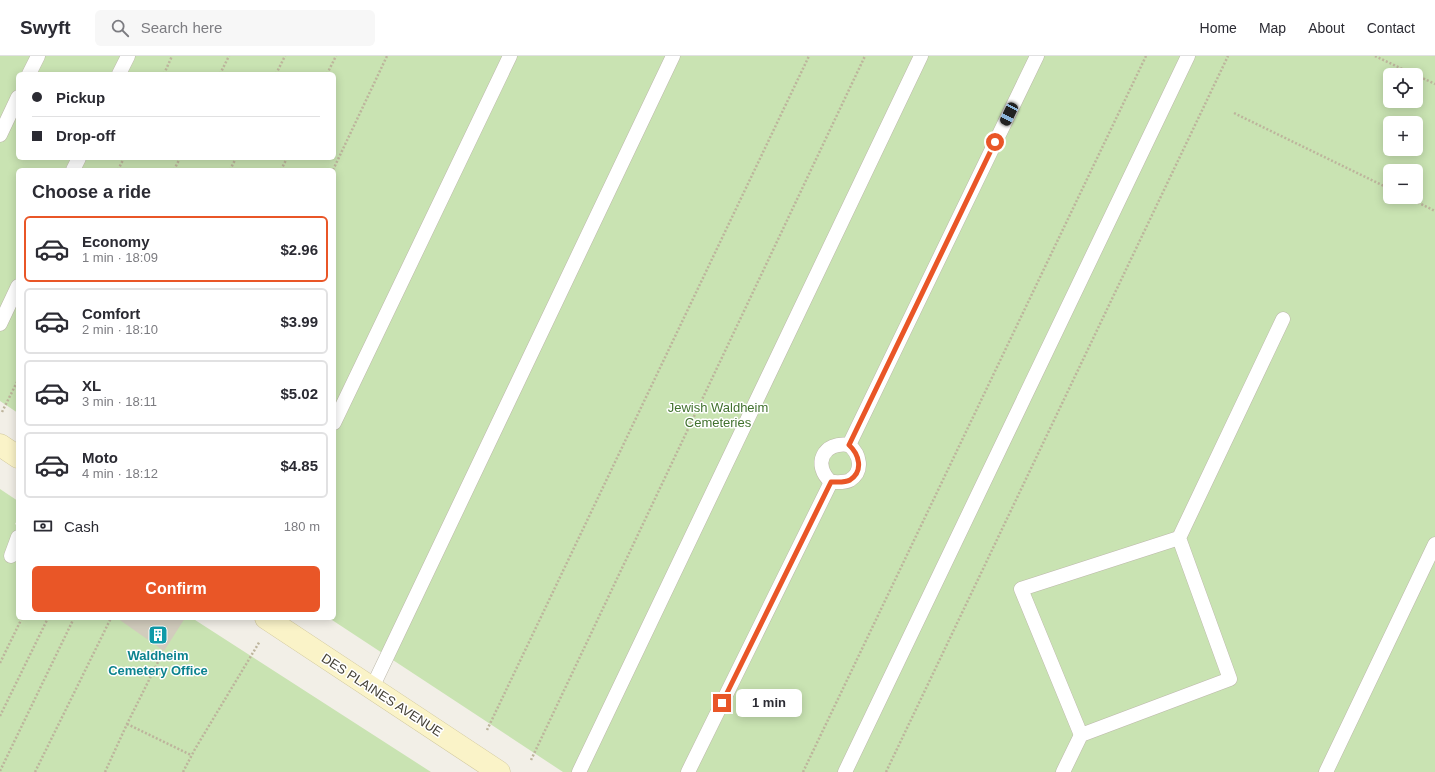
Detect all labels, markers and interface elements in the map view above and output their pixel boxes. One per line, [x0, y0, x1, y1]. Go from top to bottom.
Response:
search box [95, 10, 375, 46]
text: Swyft [20, 17, 71, 38]
icon: search [109, 17, 131, 39]
text: Search here [141, 19, 222, 36]
text: Home [1200, 20, 1237, 36]
text: Map [1259, 20, 1286, 36]
text: About [1308, 20, 1345, 36]
text: Contact [1367, 20, 1415, 36]
map controls [1383, 68, 1423, 204]
button: locate [1383, 68, 1423, 108]
text: Pickup [56, 89, 105, 106]
car [998, 101, 1020, 127]
button: + [1383, 116, 1423, 156]
text: Drop-off [56, 127, 115, 144]
route start [986, 133, 1004, 151]
button: − [1383, 164, 1423, 204]
text: Choose a ride [32, 182, 151, 202]
icon: car [34, 231, 70, 267]
text: Economy [82, 233, 150, 250]
text: $2.96 [280, 241, 318, 258]
text: 1 min · 18:09 [82, 250, 158, 265]
icon: car [34, 303, 70, 339]
text: Comfort [82, 305, 140, 322]
text: $3.99 [280, 313, 318, 330]
text: 2 min · 18:10 [82, 322, 158, 337]
icon: car [34, 375, 70, 411]
text: XL [82, 377, 101, 394]
text: $5.02 [280, 385, 318, 402]
text: 3 min · 18:11 [82, 394, 157, 409]
park label: Jewish Waldheim Cemeteries [668, 400, 768, 430]
icon: car [34, 447, 70, 483]
text: Moto [82, 449, 118, 466]
text: $4.85 [280, 457, 318, 474]
text: 4 min · 18:12 [82, 466, 158, 481]
icon: cash [32, 515, 54, 537]
text: Cash [64, 518, 99, 535]
text: 180 m [284, 519, 320, 534]
button: Confirm [32, 566, 320, 612]
building icon: Waldheim Cemetery Office [147, 624, 169, 646]
place label: Waldheim Cemetery Office [108, 648, 208, 678]
street label: DES PLAINES AVENUE [319, 650, 445, 740]
callout: 1 min [736, 689, 802, 717]
route end [713, 694, 731, 712]
text: 1 min [752, 695, 786, 710]

